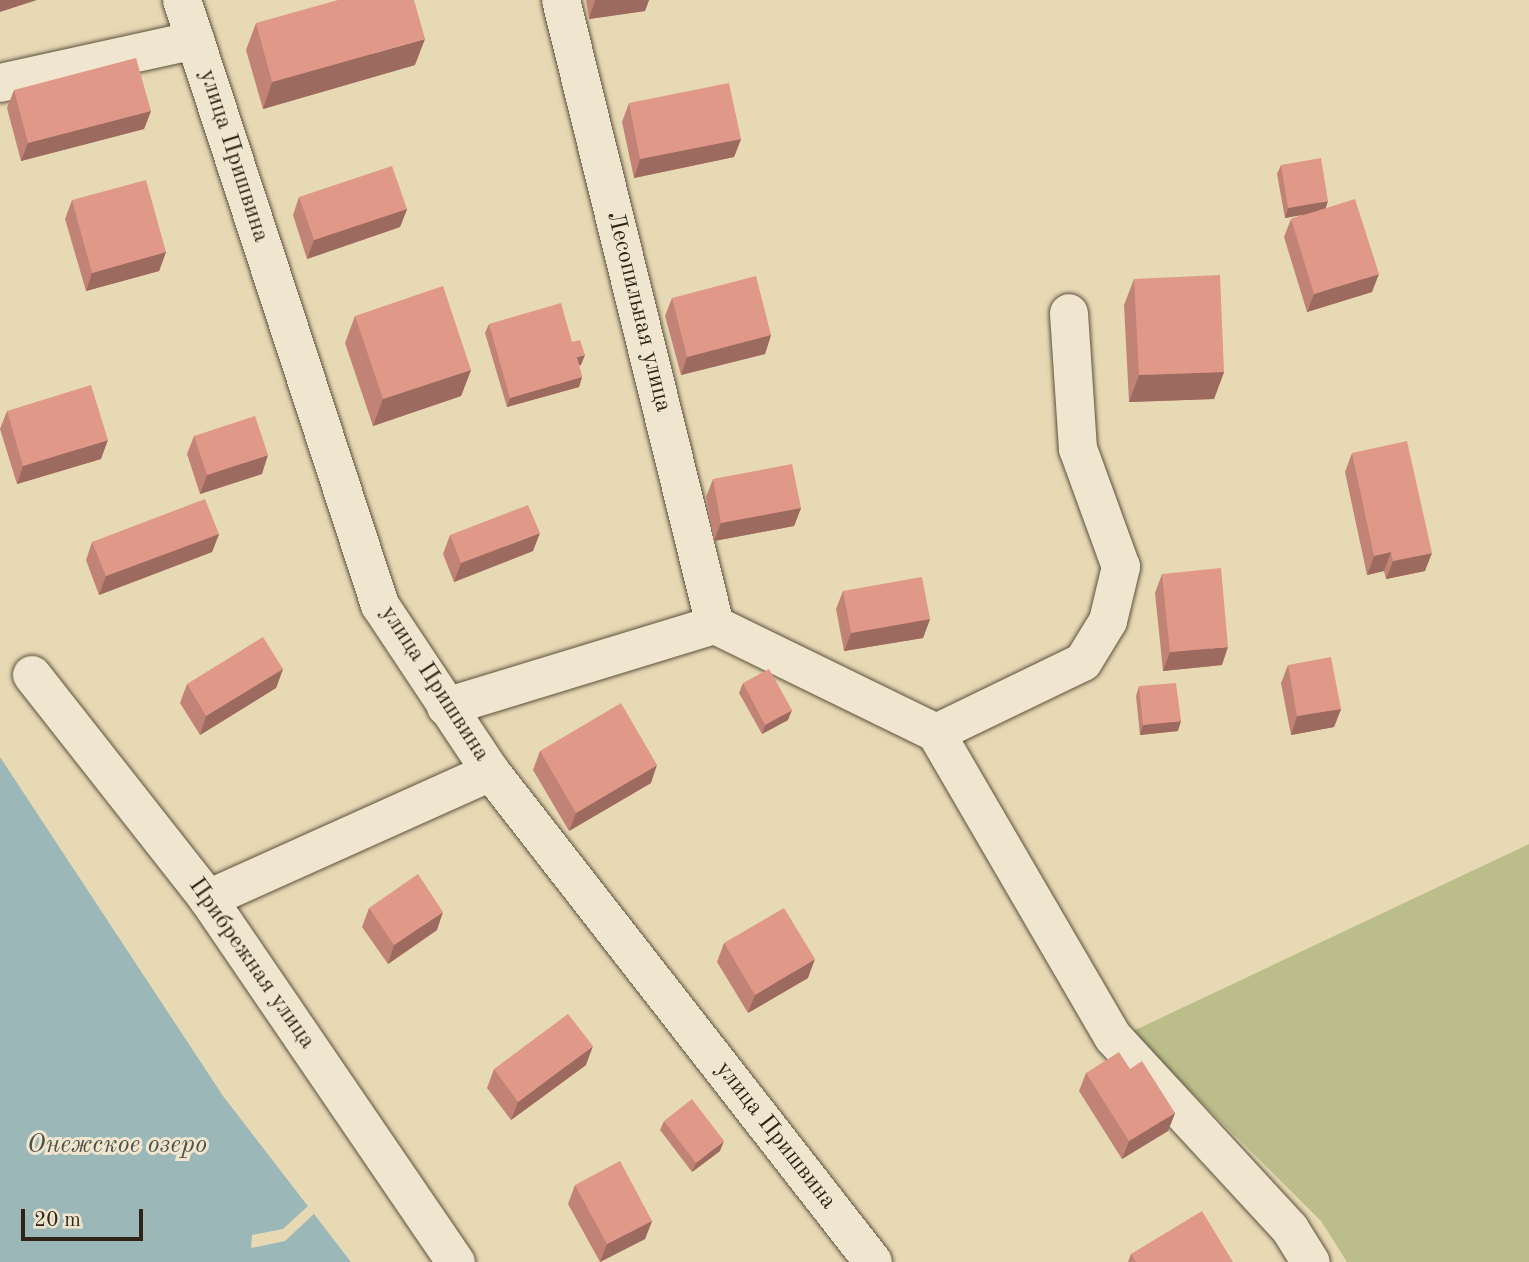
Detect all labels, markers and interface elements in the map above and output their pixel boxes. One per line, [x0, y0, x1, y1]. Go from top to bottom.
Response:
street label: улица Пришвина [191, 66, 275, 246]
street label: Лесопильная улица [599, 209, 677, 415]
street label: улица Пришвина [373, 601, 495, 767]
street label: Прибрежная улица [181, 873, 321, 1055]
street label: улица Пришвина [708, 1056, 842, 1216]
water label: Онежское озеро [27, 1130, 207, 1162]
scale bar [24, 1196, 147, 1240]
text: 20 m [34, 1210, 81, 1231]

